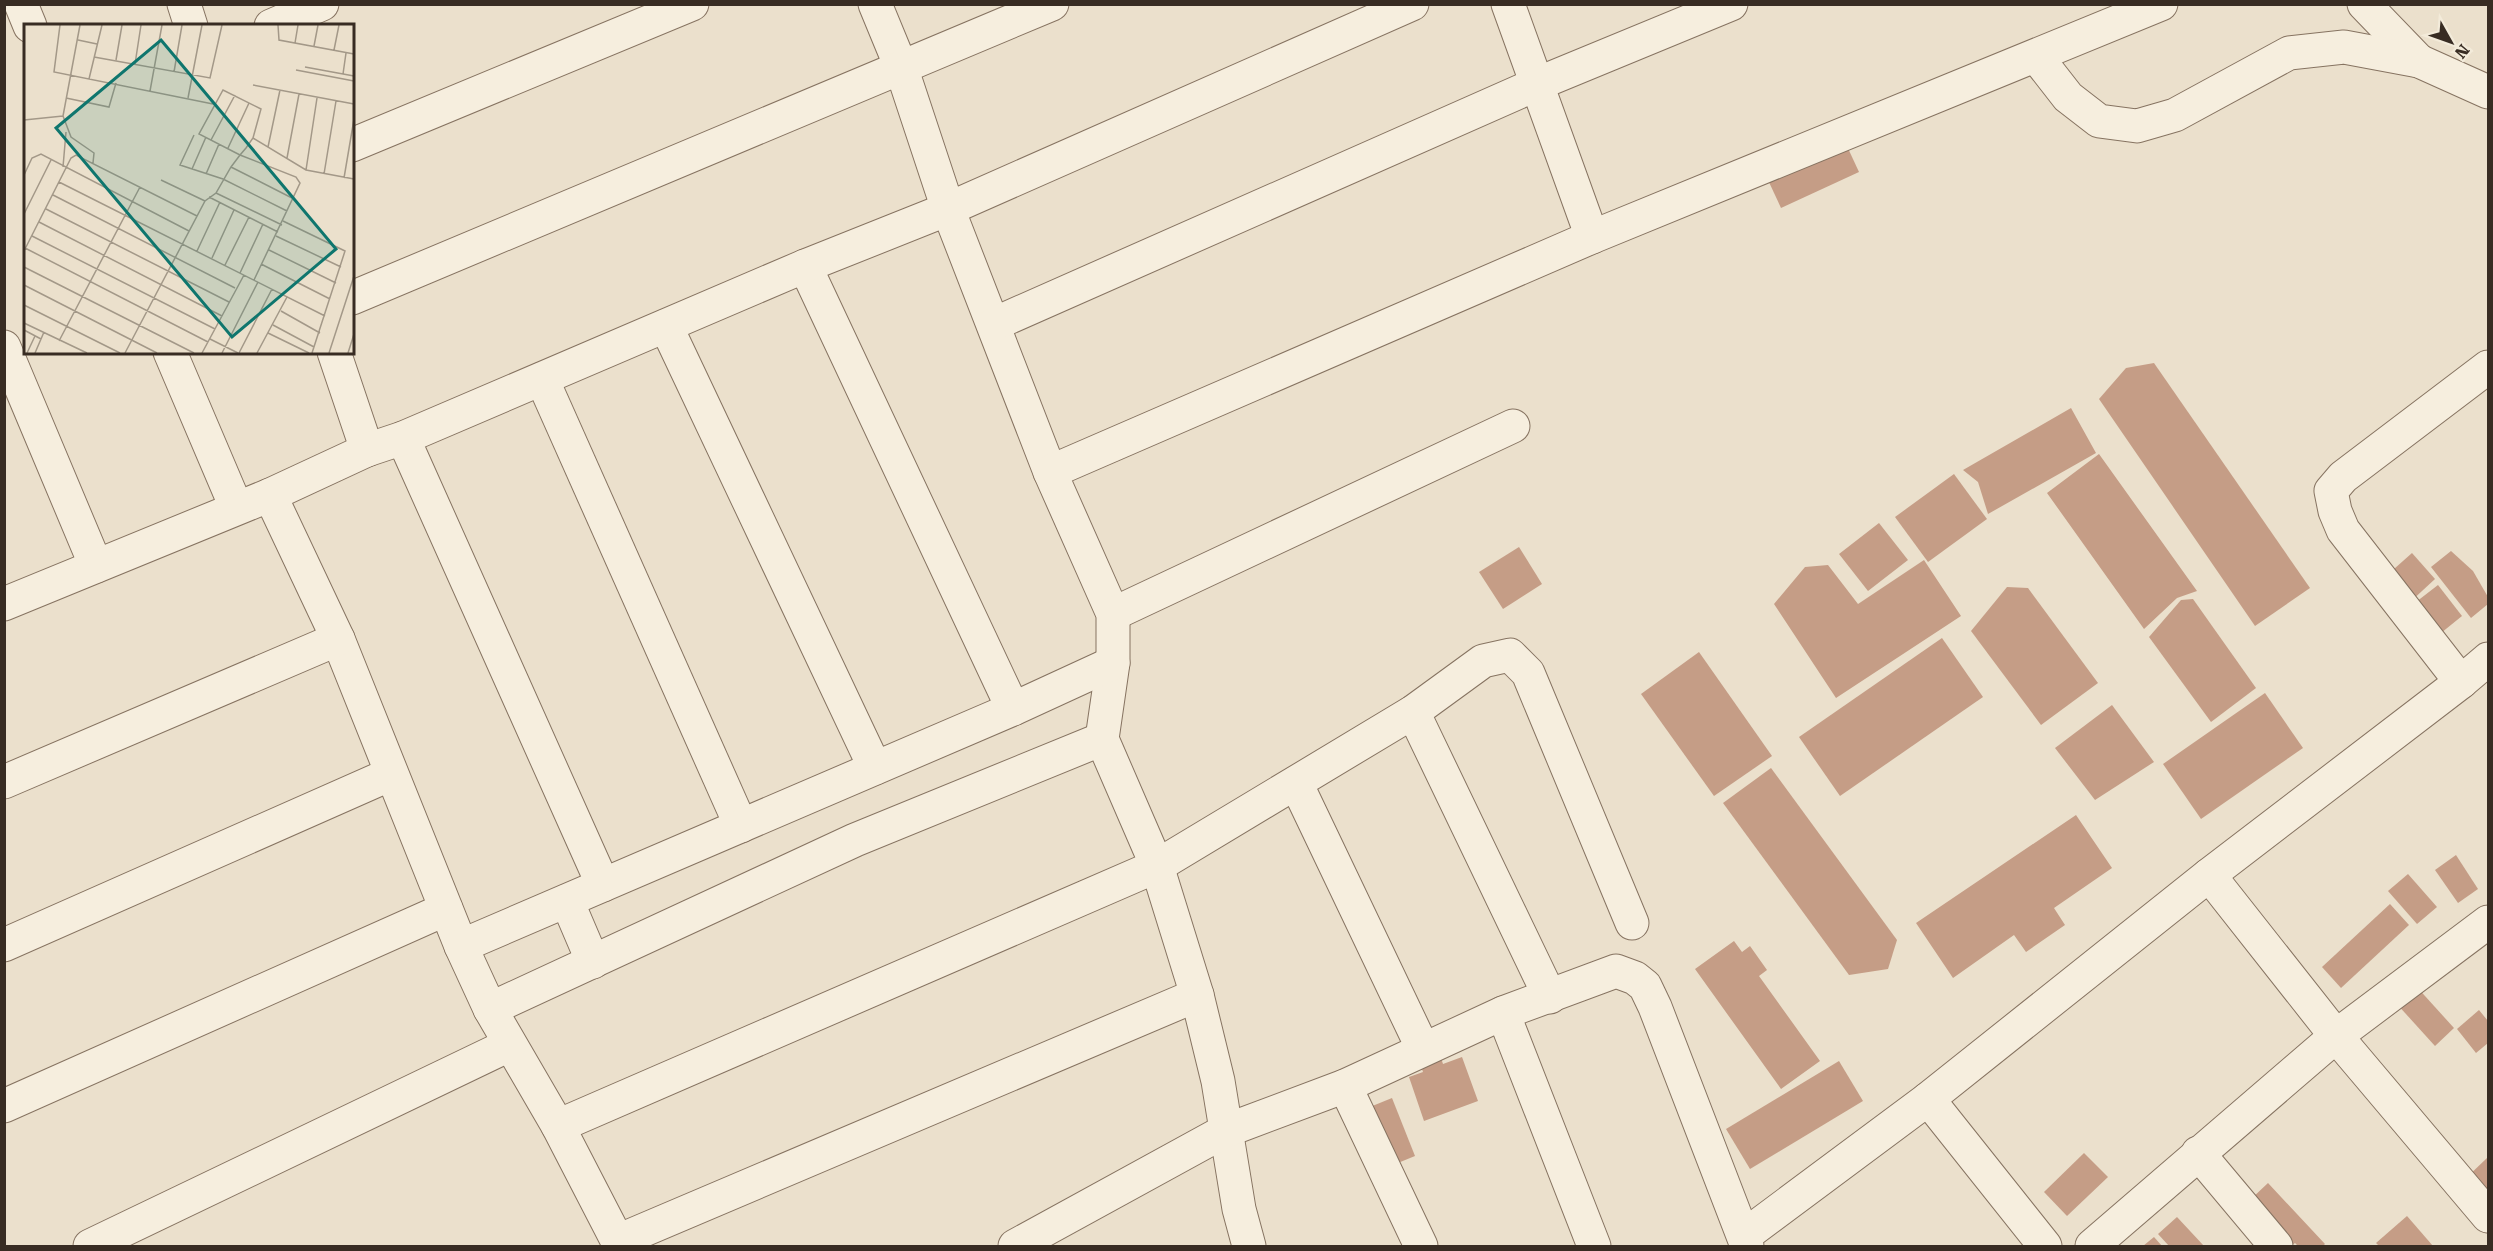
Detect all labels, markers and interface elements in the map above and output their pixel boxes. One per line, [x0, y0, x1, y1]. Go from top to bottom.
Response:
north arrow [2421, 12, 2481, 72]
inset map [24, 24, 354, 354]
text: N [2451, 40, 2473, 62]

